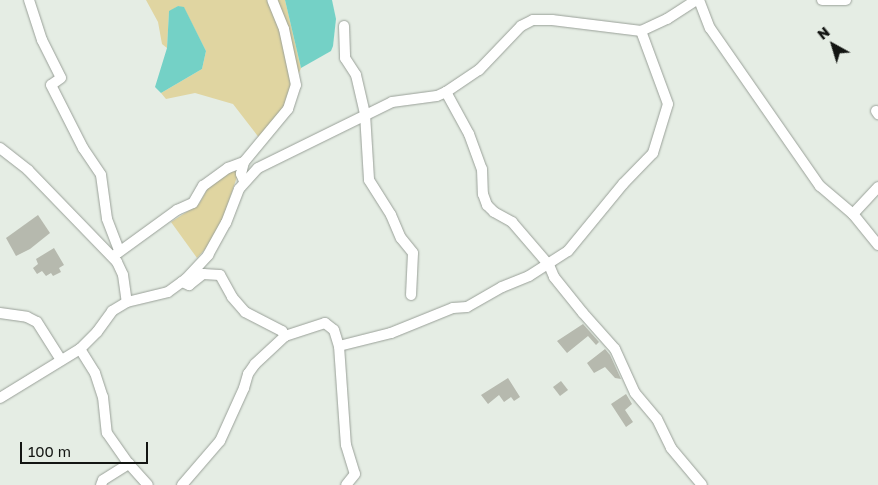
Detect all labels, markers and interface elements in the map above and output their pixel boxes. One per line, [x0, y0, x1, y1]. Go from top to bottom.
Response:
north arrow [808, 20, 858, 70]
text: N [814, 23, 833, 43]
scale bar [22, 432, 150, 464]
text: 100 m [28, 442, 71, 460]

